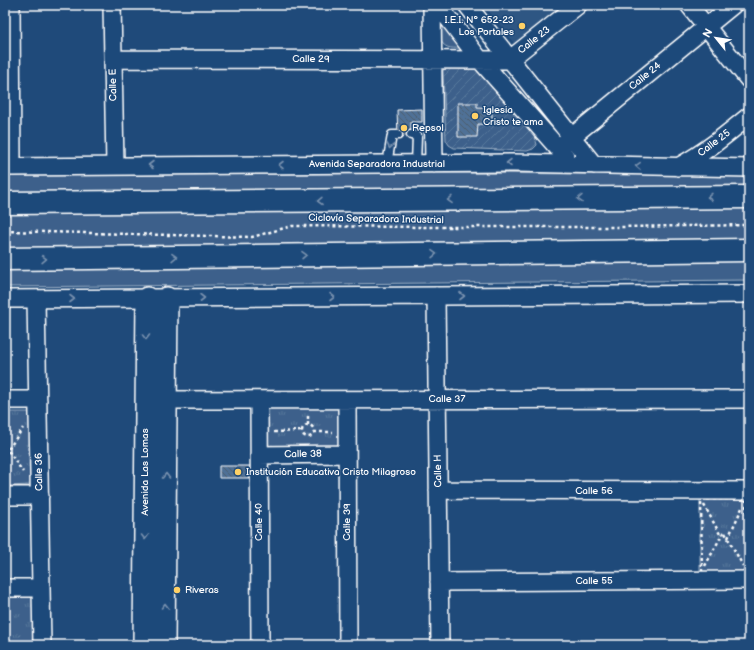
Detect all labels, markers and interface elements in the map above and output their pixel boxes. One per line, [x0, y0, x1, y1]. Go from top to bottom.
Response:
place label: I.E.I. N° 652-23 Los Portales [445, 14, 514, 38]
north arrow [696, 18, 736, 58]
marker: I.E.I. N° 652-23 Los Portales [517, 21, 527, 31]
street label: Calle 23 [515, 24, 553, 56]
text: N [700, 26, 715, 40]
street label: Calle 29 [292, 53, 330, 65]
street label: Calle 24 [627, 59, 663, 93]
street label: Calle E [107, 68, 119, 101]
place label: Iglesia Cristo te ama [483, 104, 543, 128]
marker: Iglesia Cristo te ama [470, 111, 480, 121]
place label: Repsol [412, 122, 444, 134]
marker: Repsol [399, 123, 409, 133]
street label: Calle 25 [695, 127, 733, 159]
one-way arrow [386, 143, 395, 150]
street label: Avenida Separadora Industrial [309, 158, 445, 170]
one-way arrow [506, 159, 512, 167]
one-way arrow [148, 161, 154, 169]
one-way arrow [278, 161, 284, 169]
one-way arrow [635, 162, 641, 170]
one-way arrow [707, 193, 713, 201]
one-way arrow [577, 195, 583, 203]
one-way arrow [447, 196, 453, 204]
one-way arrow [317, 197, 323, 205]
street label: Ciclovía Separadora Industrial [308, 212, 444, 226]
one-way arrow [431, 250, 437, 258]
one-way arrow [301, 251, 307, 259]
one-way arrow [171, 253, 177, 261]
one-way arrow [41, 254, 47, 263]
one-way arrow [459, 292, 465, 300]
one-way arrow [329, 293, 335, 301]
one-way arrow [199, 294, 205, 302]
one-way arrow [69, 295, 75, 303]
one-way arrow [142, 334, 150, 340]
street label: Calle 37 [429, 393, 466, 405]
street label: Avenida Las Lomas [139, 428, 151, 516]
street label: Calle 38 [284, 448, 322, 460]
street label: Calle 36 [33, 453, 45, 491]
street label: Calle H [432, 454, 444, 488]
place label: Institución Educativa Cristo Milagroso [246, 466, 416, 478]
marker: Institución Educativa Cristo Milagroso [233, 467, 243, 477]
one-way arrow [162, 473, 170, 479]
street label: Calle 56 [575, 485, 613, 497]
street label: Calle 40 [253, 503, 265, 541]
street label: Calle 39 [341, 503, 353, 541]
one-way arrow [141, 534, 149, 540]
street label: Calle 55 [575, 575, 613, 587]
place label: Riveras [185, 584, 219, 596]
marker: Riveras [172, 585, 182, 595]
one-way arrow [161, 603, 169, 609]

